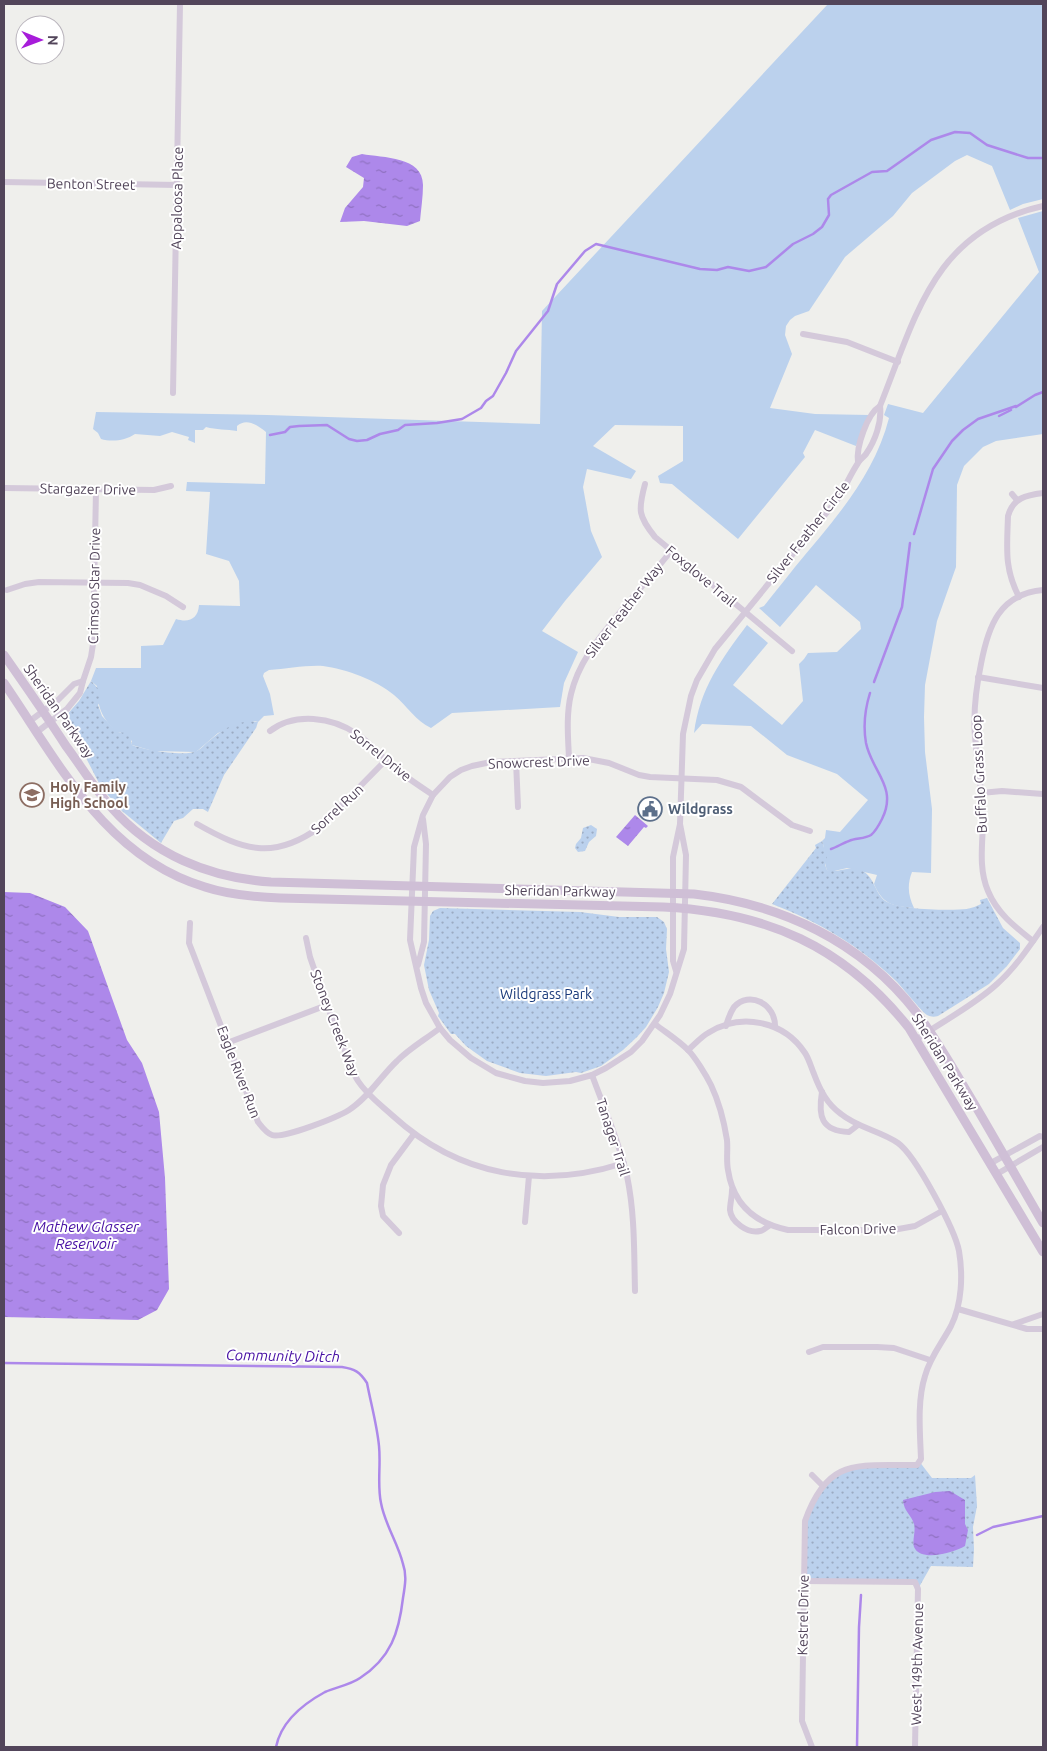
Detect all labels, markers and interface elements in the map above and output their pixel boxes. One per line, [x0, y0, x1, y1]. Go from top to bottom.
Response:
north arrow [15, 15, 65, 65]
text: N [45, 35, 61, 46]
street label: Appaloosa Place [168, 147, 186, 249]
street label: Benton Street [47, 175, 136, 193]
street label: Silver Feather Circle [763, 478, 853, 586]
street label: Stargazer Drive [40, 480, 136, 498]
street label: Crimson Star Drive [85, 528, 103, 644]
street label: Foxglove Trail [663, 542, 740, 610]
street label: Silver Feather Way [582, 559, 666, 661]
street label: Sheridan Parkway [21, 661, 98, 761]
street label: Buffalo Grass Loop [968, 714, 990, 834]
street label: Sorrel Drive [347, 726, 415, 784]
street label: Snowcrest Drive [488, 752, 590, 772]
place label: Holy Family High School [50, 779, 128, 811]
street label: Sorrel Run [308, 781, 366, 837]
school or university icon: Holy Family High School [19, 782, 45, 808]
public building icon: Wildgrass [637, 796, 663, 822]
place label: Wildgrass [668, 801, 733, 817]
street label: Sheridan Parkway [504, 882, 616, 900]
street label: Stoney Creek Way [307, 967, 363, 1079]
park label: Wildgrass Park [500, 986, 592, 1002]
street label: Sheridan Parkway [909, 1011, 981, 1114]
street label: Eagle River Run [214, 1024, 264, 1120]
street label: Tanager Trail [593, 1096, 633, 1178]
water label: Mathew Glasser Reservoir [33, 1218, 140, 1252]
street label: Falcon Drive [820, 1220, 896, 1238]
water label: Community Ditch [226, 1346, 340, 1365]
street label: Kestrel Drive [794, 1575, 812, 1655]
street label: West 149th Avenue [908, 1602, 926, 1726]

